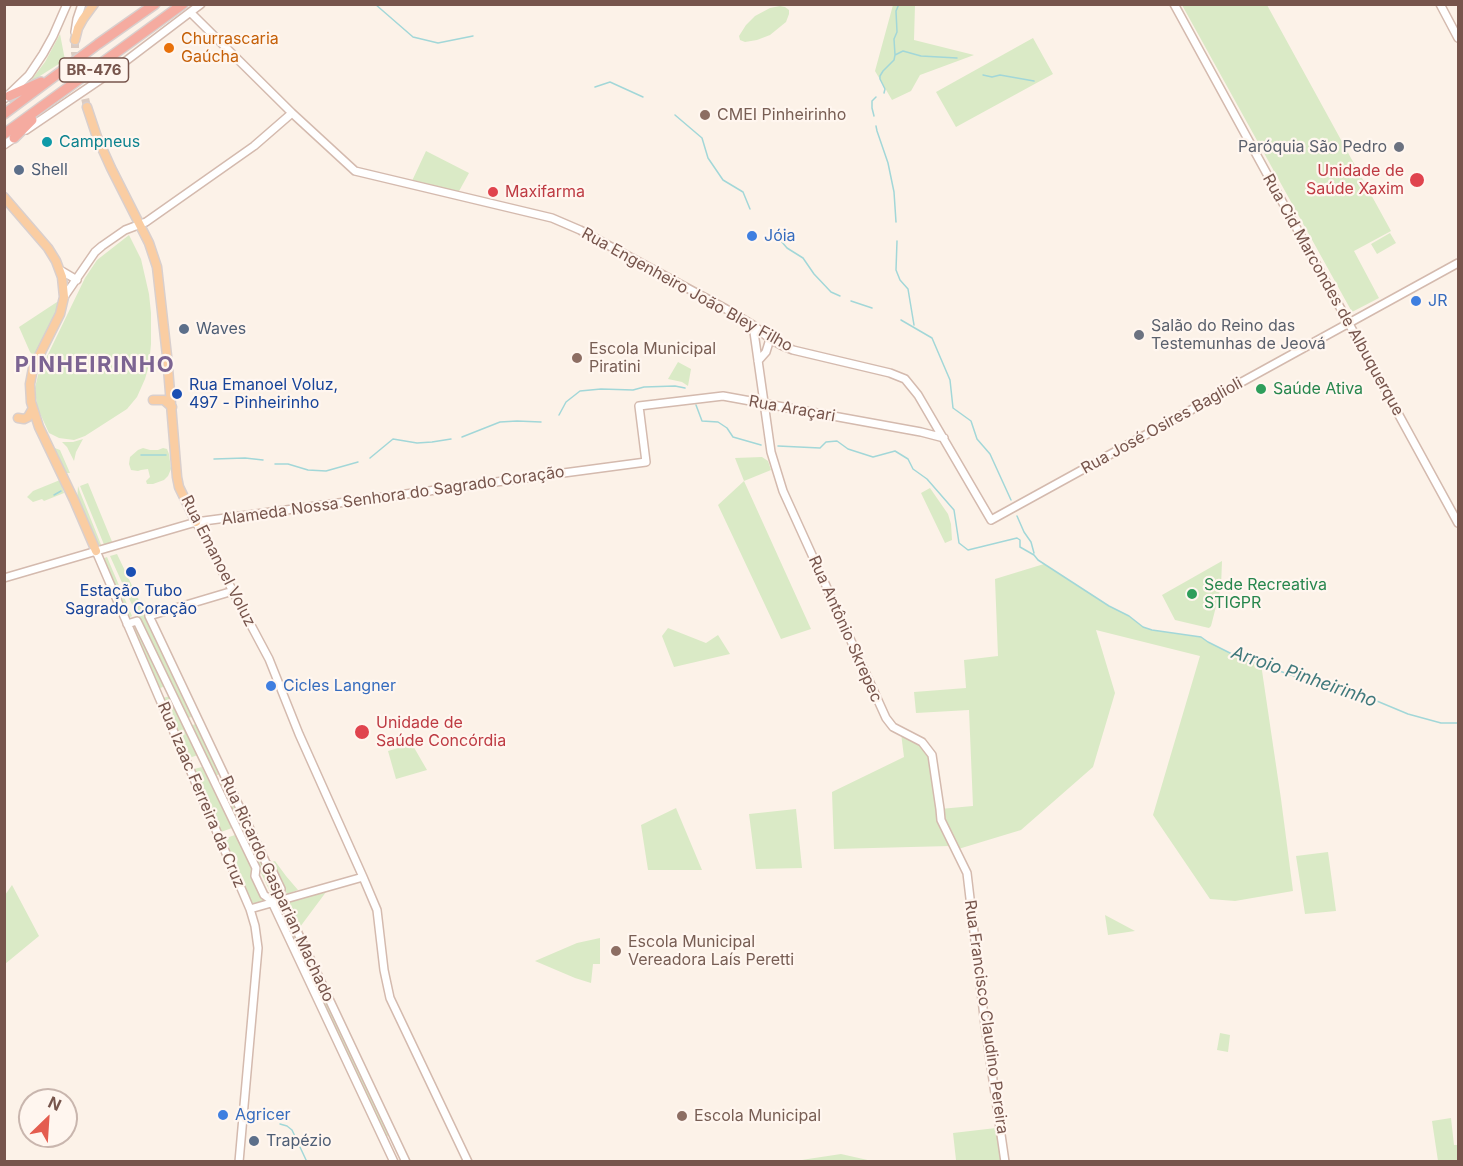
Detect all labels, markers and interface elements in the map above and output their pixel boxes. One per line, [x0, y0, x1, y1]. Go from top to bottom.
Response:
place label: Churrascaria Gaúcha [181, 29, 279, 67]
marker: Churrascaria Gaúcha [162, 41, 176, 55]
road number: BR-476 [60, 58, 128, 82]
place label: CMEI Pinheirinho [717, 105, 846, 125]
marker: CMEI Pinheirinho [698, 108, 712, 122]
place label: Campneus [59, 132, 140, 152]
marker: Campneus [40, 135, 54, 149]
place label: Paróquia São Pedro [1238, 137, 1387, 157]
marker: Paróquia São Pedro [1392, 140, 1406, 154]
place label: Shell [31, 160, 68, 180]
place label: Unidade de Saúde Xaxim [1306, 161, 1404, 199]
marker: Shell [12, 163, 26, 177]
street label: Rua Cid Marcondes de Albuquerque [1258, 171, 1408, 419]
marker: Unidade de Saúde Xaxim [1408, 171, 1426, 189]
place label: Maxifarma [505, 182, 585, 202]
marker: Maxifarma [486, 185, 500, 199]
street label: Rua Engenheiro João Bley Filho [578, 224, 796, 356]
place label: Jóia [764, 226, 796, 246]
marker: Jóia [745, 229, 759, 243]
place label: JR [1428, 291, 1447, 311]
marker: JR [1409, 294, 1423, 308]
place label: Salão do Reino das Testemunhas de Jeová [1151, 316, 1326, 354]
place label: Waves [196, 319, 246, 339]
marker: Waves [177, 322, 191, 336]
marker: Salão do Reino das Testemunhas de Jeová [1132, 328, 1146, 342]
place label: Escola Municipal Piratini [589, 339, 716, 377]
marker: Escola Municipal Piratini [570, 351, 584, 365]
district label: PINHEIRINHO [15, 352, 175, 378]
street label: Rua José Osires Baglioli [1078, 374, 1246, 478]
place label: Rua Emanoel Voluz, 497 - Pinheirinho [189, 375, 338, 413]
place label: Saúde Ativa [1273, 379, 1363, 399]
marker: Saúde Ativa [1254, 382, 1268, 396]
marker: Rua Emanoel Voluz, 497 - Pinheirinho [170, 387, 184, 401]
street label: Rua Araçari [747, 392, 837, 426]
street label: Alameda Nossa Senhora do Sagrado Coração [220, 462, 566, 530]
street label: Rua Emanoel Voluz [177, 492, 259, 630]
street label: Rua Antônio Skrepec [804, 553, 886, 705]
marker: Estação Tubo Sagrado Coração [124, 565, 138, 579]
place label: Sede Recreativa STIGPR [1204, 575, 1327, 613]
place label: Estação Tubo Sagrado Coração [65, 581, 197, 619]
marker: Sede Recreativa STIGPR [1185, 587, 1199, 601]
water label: Arroio Pinheirinho [1228, 642, 1380, 712]
place label: Cicles Langner [283, 676, 396, 696]
marker: Cicles Langner [264, 679, 278, 693]
street label: Rua Izaac Ferreira da Cruz [153, 699, 249, 891]
place label: Unidade de Saúde Concórdia [376, 713, 506, 751]
marker: Unidade de Saúde Concórdia [353, 723, 371, 741]
street label: Rua Ricardo Gasparian Machado [216, 773, 338, 1005]
street label: Rua Francisco Claudino Pereira [960, 899, 1012, 1135]
place label: Escola Municipal Vereadora Laís Peretti [628, 932, 794, 970]
marker: Escola Municipal Vereadora Laís Peretti [609, 944, 623, 958]
north arrow [18, 1088, 78, 1148]
text: N [45, 1092, 65, 1115]
place label: Agricer [235, 1105, 290, 1125]
place label: Escola Municipal [694, 1106, 821, 1126]
marker: Agricer [216, 1108, 230, 1122]
marker: Escola Municipal [675, 1109, 689, 1123]
place label: Trapézio [266, 1131, 332, 1151]
marker: Trapézio [247, 1134, 261, 1148]

